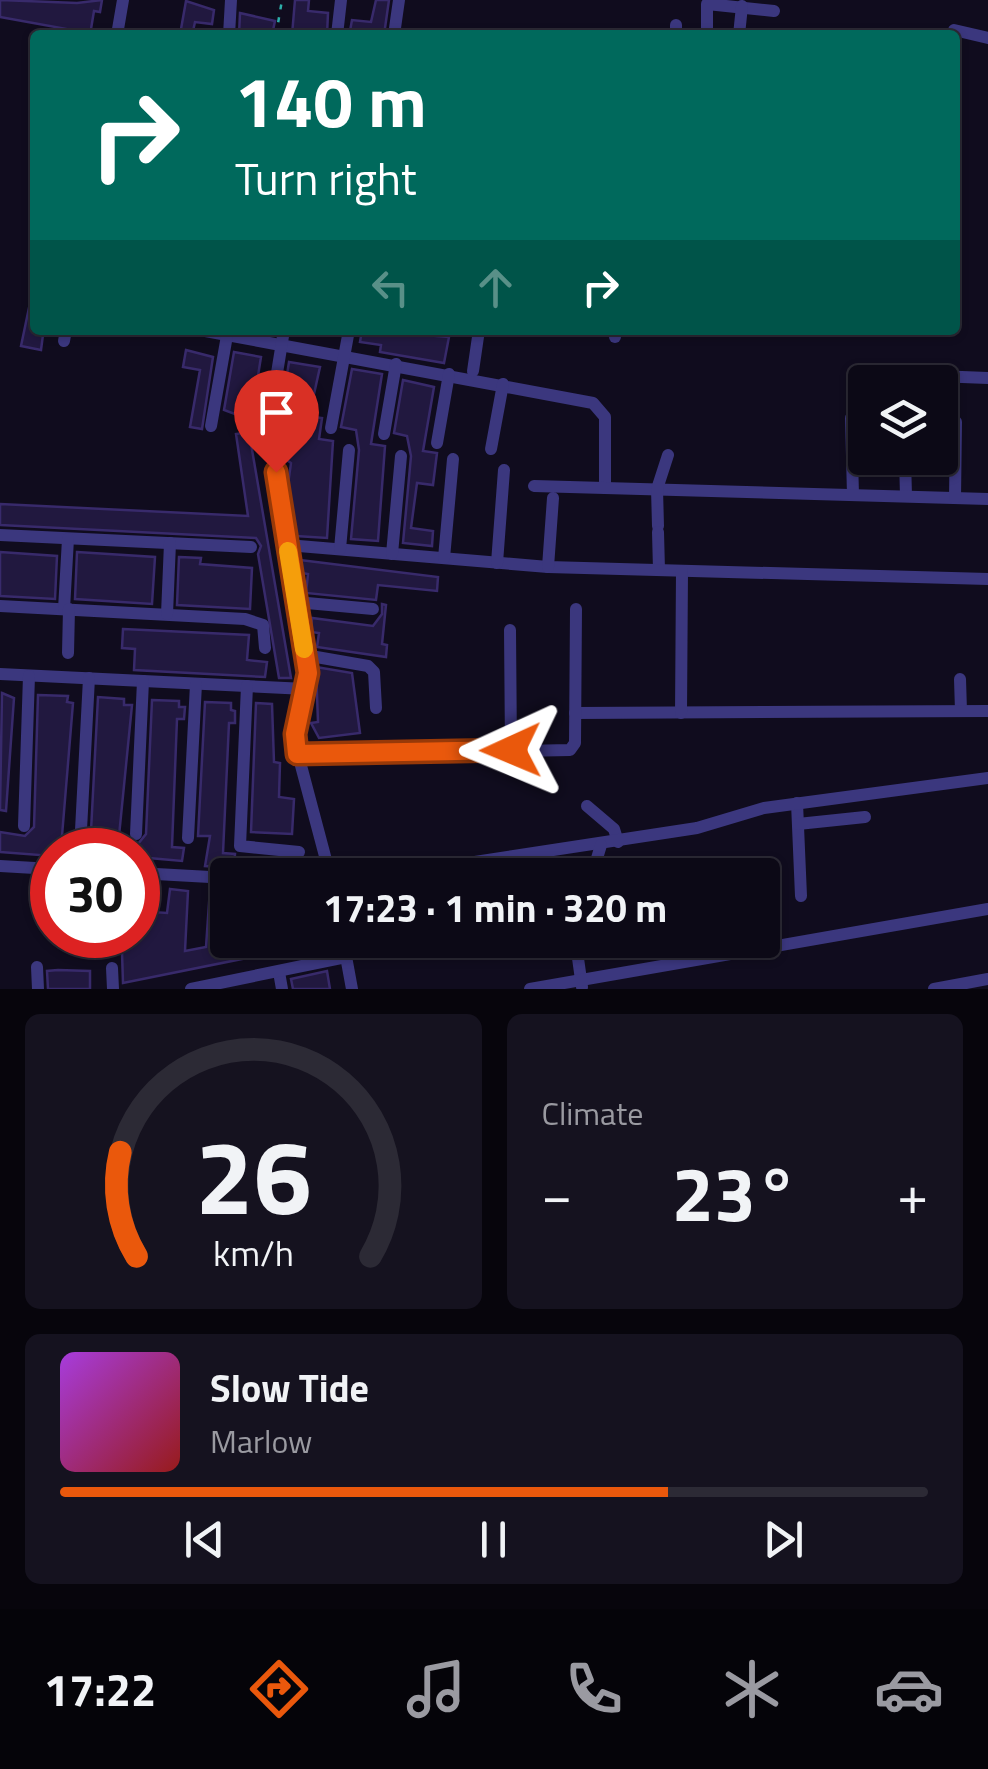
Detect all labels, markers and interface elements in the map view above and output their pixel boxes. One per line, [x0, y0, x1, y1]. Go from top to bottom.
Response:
text: 140 m [235, 48, 427, 154]
icon: right [70, 70, 200, 200]
text: Turn right [235, 144, 417, 212]
icon: left [363, 260, 418, 315]
icon: ahead [468, 260, 523, 315]
icon: right [573, 260, 628, 315]
map controls [848, 365, 958, 475]
button: layers [848, 365, 958, 475]
pin [234, 370, 319, 473]
icon: arrive [249, 385, 304, 440]
position arrow [459, 698, 563, 802]
speed limit sign: 30 [30, 828, 160, 958]
text: 17:23 · 1 min · 320 m [323, 879, 667, 937]
text: Climate [542, 1089, 643, 1137]
text: 26 [195, 1096, 311, 1254]
text: 23° [672, 1136, 798, 1250]
text: − [542, 1152, 572, 1235]
text: + [897, 1152, 928, 1235]
text: km/h [213, 1225, 294, 1280]
text: Slow Tide [210, 1359, 369, 1417]
text: Marlow [210, 1417, 313, 1465]
icon: previous [177, 1512, 232, 1567]
icon: pause [466, 1512, 521, 1567]
icon: next [756, 1512, 811, 1567]
icon: directions [244, 1654, 314, 1724]
icon: music [401, 1654, 471, 1724]
icon: phone [559, 1654, 629, 1724]
icon: climate [717, 1654, 787, 1724]
icon: car [874, 1654, 944, 1724]
text: 17:22 [44, 1655, 156, 1723]

